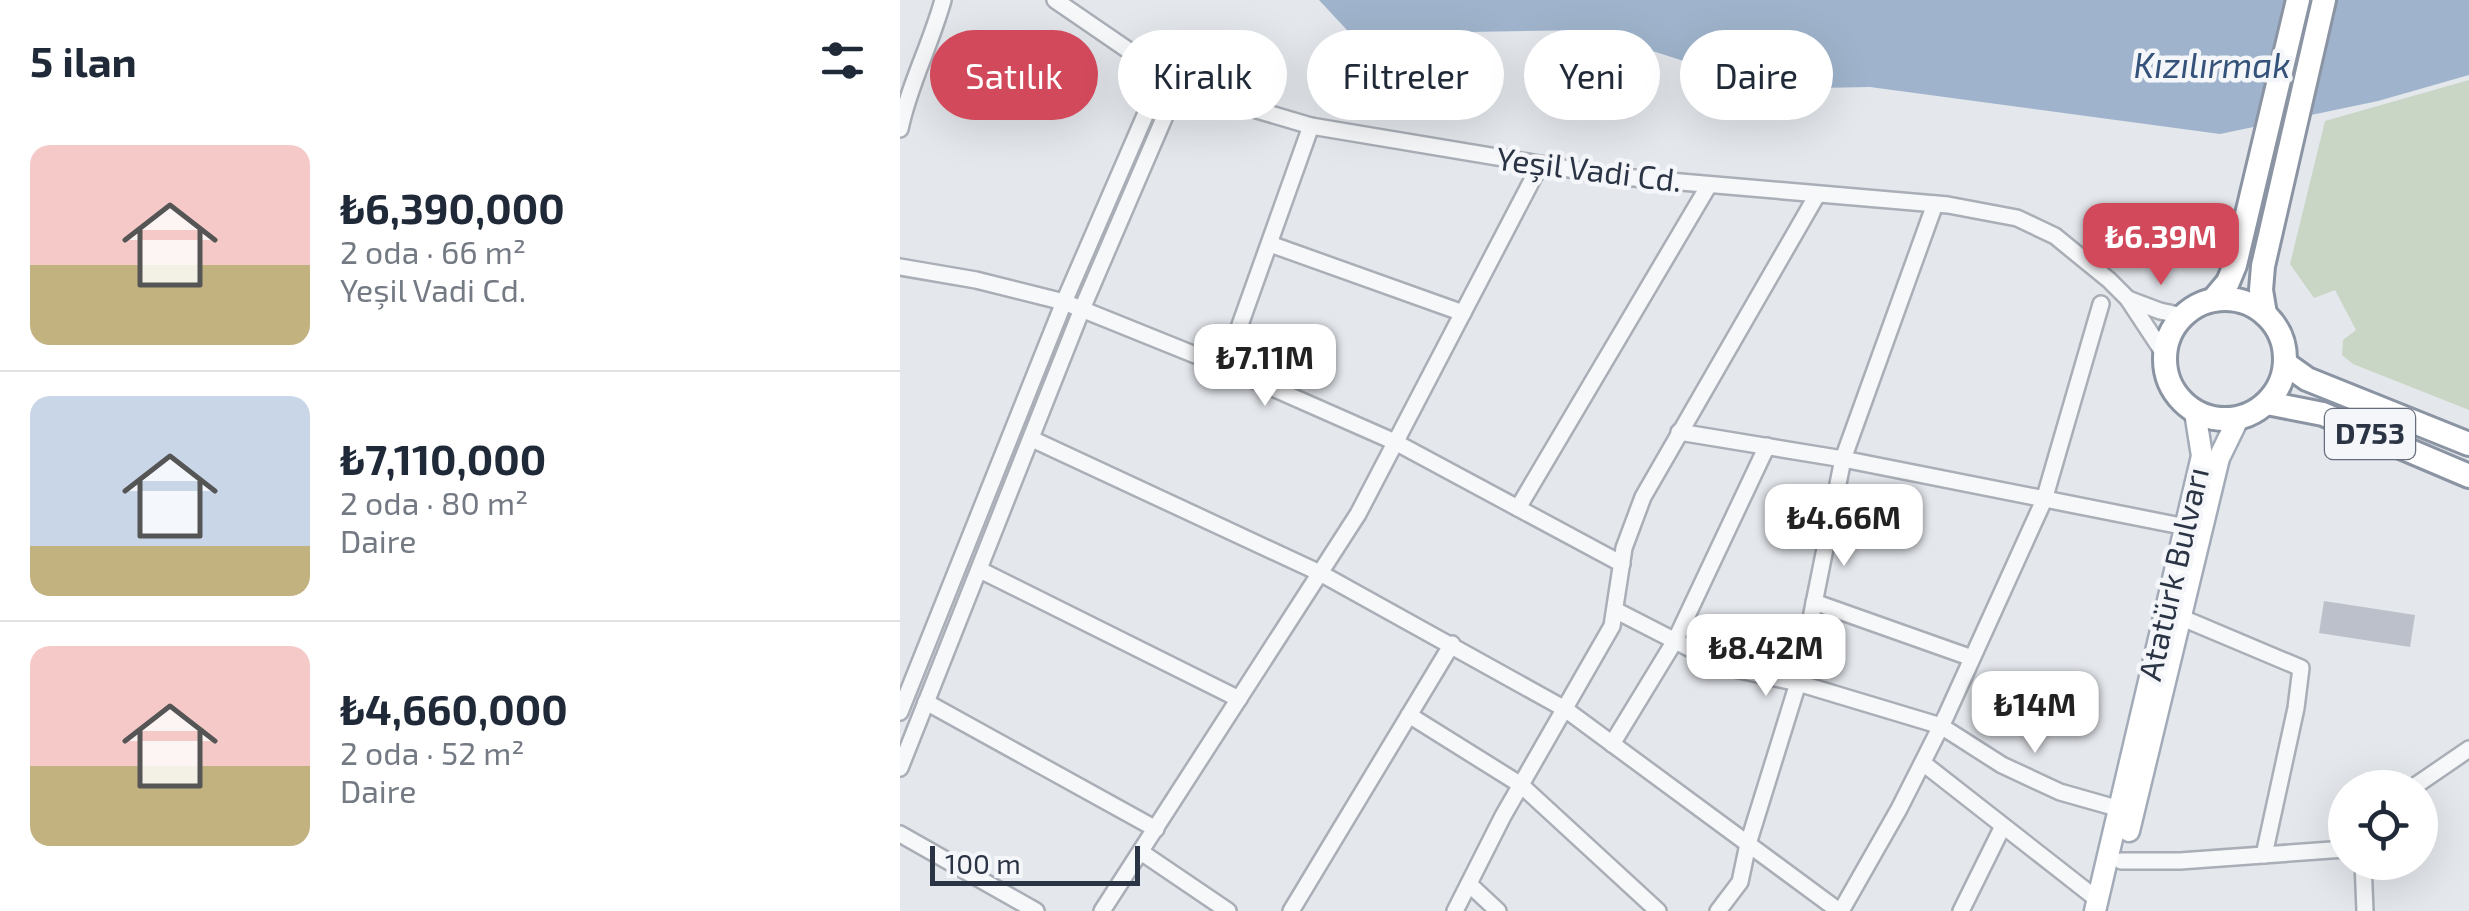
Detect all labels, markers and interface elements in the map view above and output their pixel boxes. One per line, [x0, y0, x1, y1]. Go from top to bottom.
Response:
chip: Satılık [930, 30, 1098, 120]
chip: Kiralık [1118, 30, 1287, 120]
chip: Filtreler [1307, 30, 1504, 120]
chip: Yeni [1524, 30, 1660, 120]
chip: Daire [1680, 30, 1833, 120]
icon: filters [815, 33, 870, 88]
text: 5 ilan [30, 35, 137, 85]
water label: Kızılırmak [2133, 43, 2291, 85]
street label: Yeşil Vadi Cd. [1494, 138, 1684, 200]
text: ₺6,390,000 [340, 182, 565, 232]
icon: home [110, 185, 230, 305]
pin: ₺6.39M [2080, 203, 2242, 288]
text: ₺6.39M [2105, 216, 2217, 254]
text: 2 oda · 66 m² [340, 232, 526, 270]
text: Yeşil Vadi Cd. [340, 270, 526, 308]
pin: ₺7.11M [1184, 324, 1346, 409]
text: ₺7.11M [1216, 337, 1314, 375]
road number: D753 [2325, 409, 2415, 459]
text: ₺7,110,000 [340, 433, 546, 483]
icon: home [110, 436, 230, 556]
street label: Atatürk Bulvarı [2129, 463, 2215, 684]
text: 2 oda · 80 m² [340, 483, 528, 521]
pin: ₺4.66M [1763, 484, 1925, 569]
text: ₺4.66M [1787, 497, 1901, 535]
text: Daire [340, 521, 416, 559]
pin: ₺8.42M [1685, 614, 1847, 699]
text: ₺8.42M [1709, 627, 1823, 665]
pin: ₺14M [1976, 671, 2094, 756]
text: ₺4,660,000 [340, 683, 568, 733]
text: ₺14M [1994, 684, 2076, 722]
icon: home [110, 686, 230, 806]
text: 2 oda · 52 m² [340, 733, 525, 771]
map controls [2328, 770, 2438, 880]
button: locate [2328, 770, 2438, 880]
text: Daire [340, 771, 416, 809]
scale bar [930, 841, 1140, 886]
text: 100 m [945, 846, 1021, 880]

